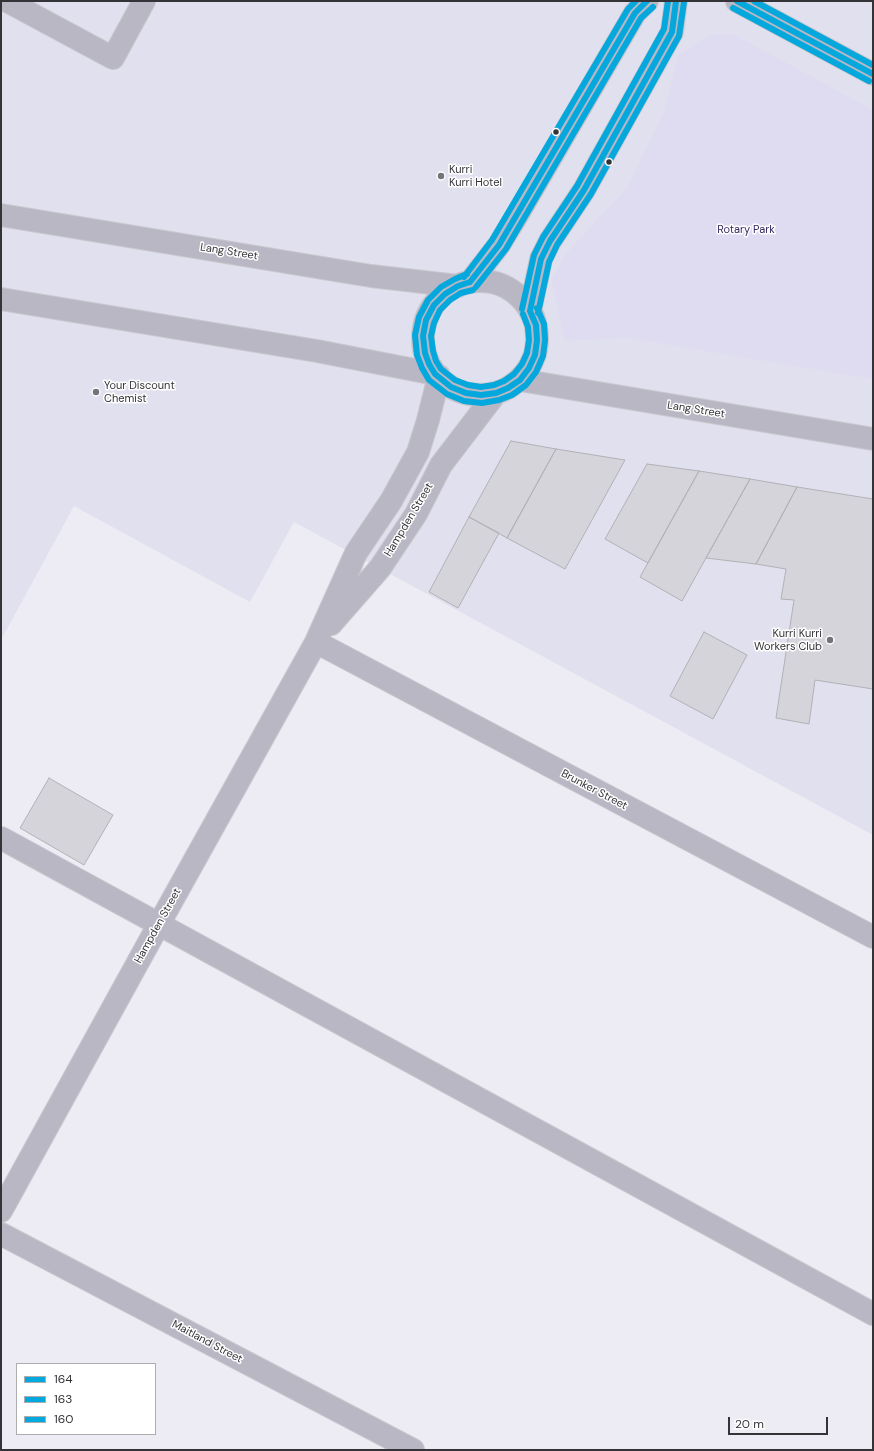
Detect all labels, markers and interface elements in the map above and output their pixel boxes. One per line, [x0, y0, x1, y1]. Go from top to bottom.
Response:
unlabelled marker [551, 127, 561, 137]
unlabelled marker [604, 157, 614, 167]
place label: Kurri Kurri Hotel [449, 163, 502, 189]
marker: Kurri Kurri Hotel [436, 171, 446, 181]
park label: Rotary Park [717, 223, 775, 237]
street label: Lang Street [199, 241, 259, 263]
place label: Your Discount Chemist [104, 379, 175, 405]
marker: Your Discount Chemist [91, 387, 101, 397]
street label: Lang Street [666, 399, 726, 421]
street label: Hampden Street [382, 481, 436, 559]
place label: Kurri Kurri Workers Club [754, 627, 822, 653]
marker: Kurri Kurri Workers Club [825, 635, 835, 645]
street label: Brunker Street [559, 767, 629, 813]
street label: Hampden Street [132, 886, 184, 966]
street label: Maitland Street [169, 1318, 245, 1366]
legend [16, 1363, 156, 1435]
text: 164 [54, 1371, 73, 1387]
text: 163 [54, 1391, 72, 1407]
scale bar [730, 1409, 830, 1435]
text: 160 [54, 1411, 74, 1427]
text: 20 m [735, 1416, 764, 1432]

